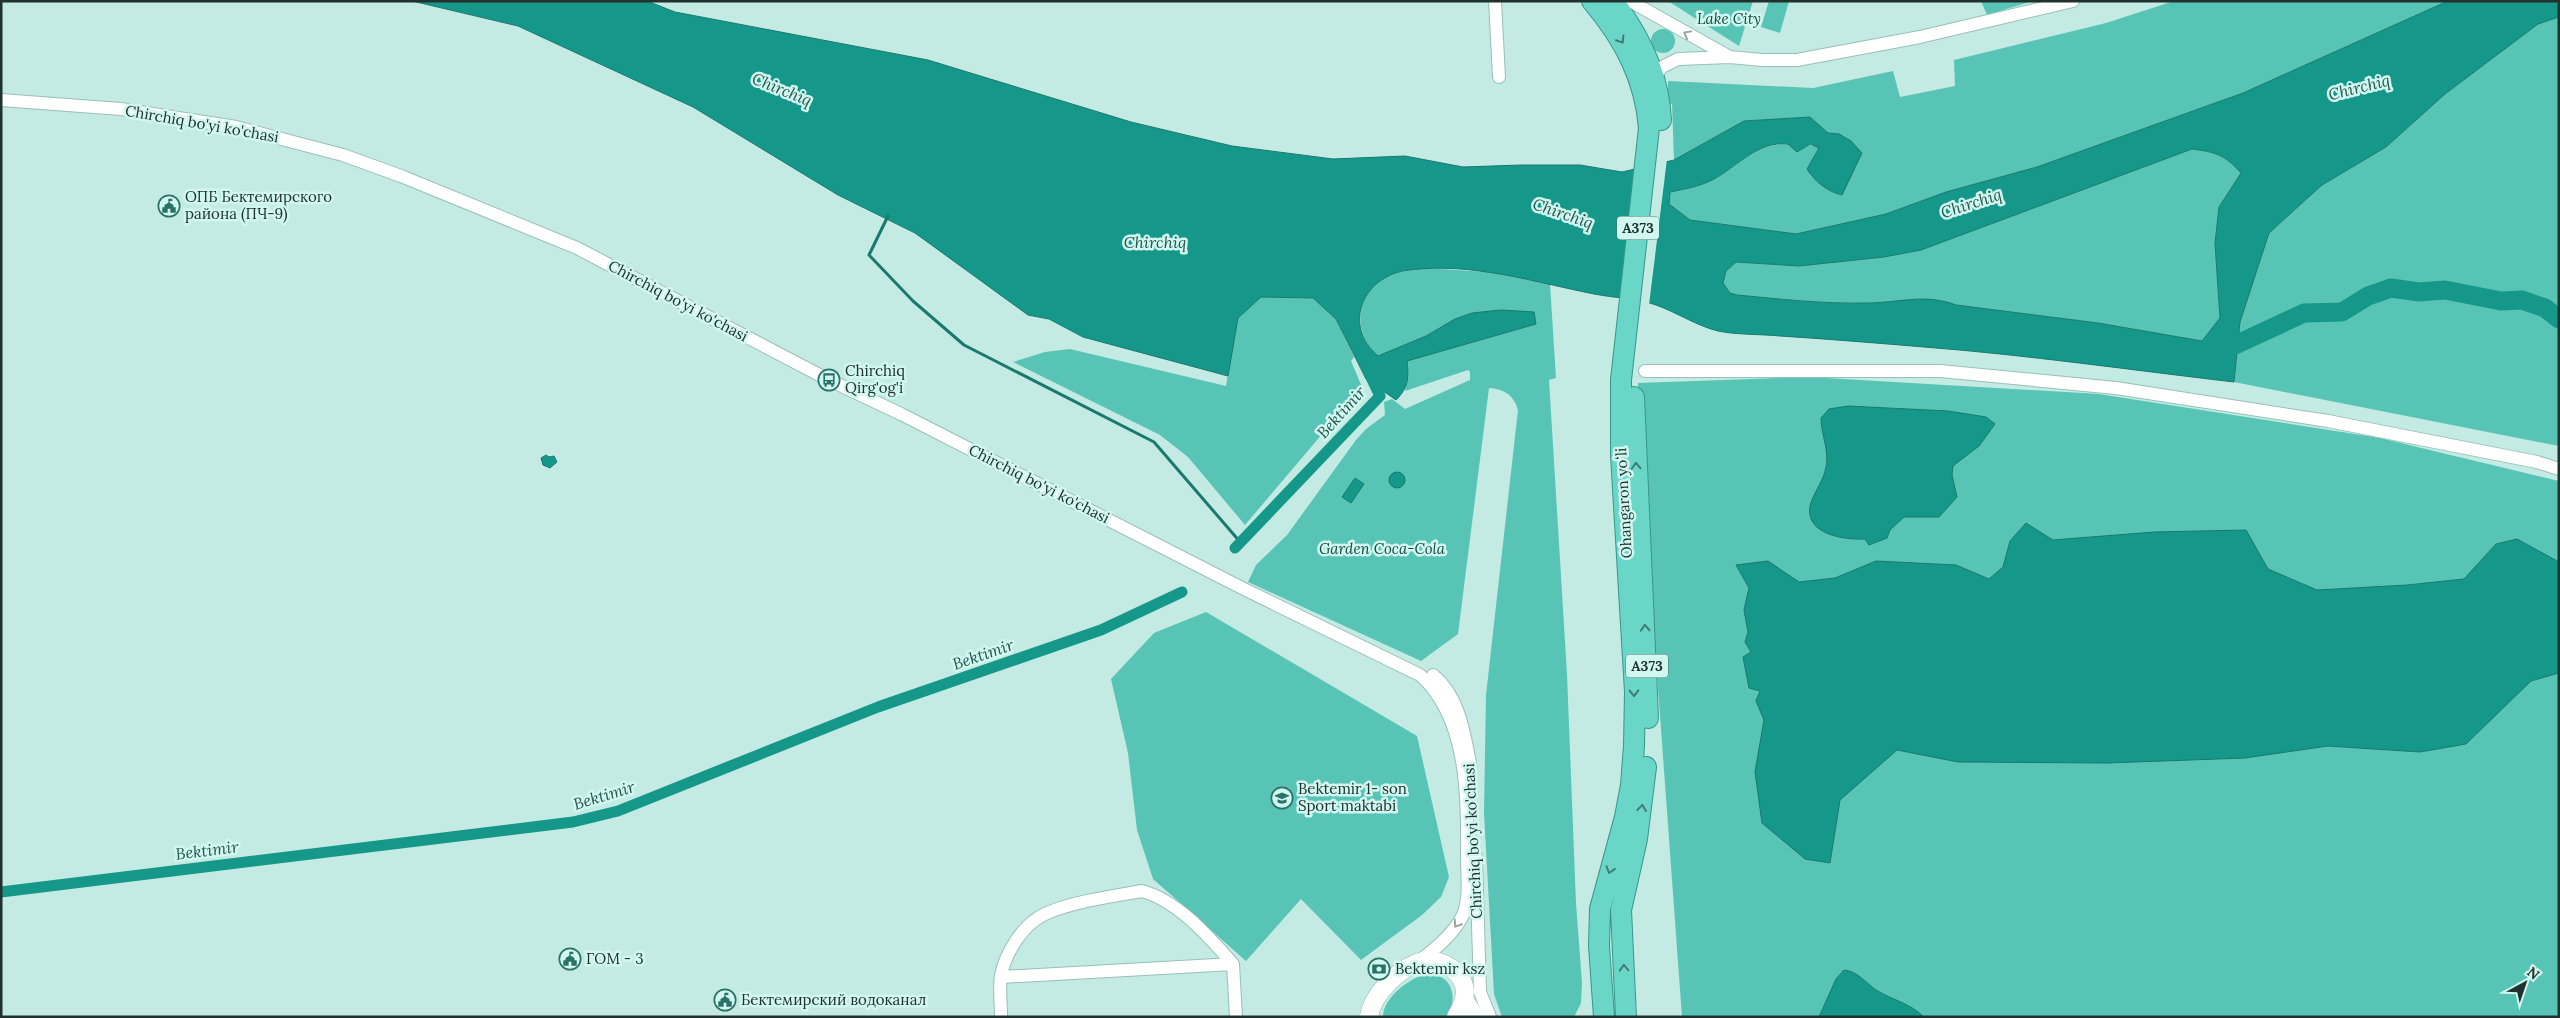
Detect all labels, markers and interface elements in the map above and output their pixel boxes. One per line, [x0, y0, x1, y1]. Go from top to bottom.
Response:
park label: Lake City [1697, 9, 1761, 28]
one-way arrow [1683, 30, 1692, 40]
one-way arrow [1614, 35, 1624, 44]
water label: Chirchiq [749, 68, 815, 110]
water label: Chirchiq [2326, 70, 2392, 104]
street label: Chirchiq bo'yi ko'chasi [124, 101, 280, 146]
water label: Chirchiq [1938, 184, 2004, 222]
place label: ОПБ Бектемирского района (ПЧ-9) [185, 187, 332, 224]
water label: Chirchiq [1530, 193, 1596, 233]
public building icon: ОПБ Бектемирского района (ПЧ-9) [157, 194, 181, 218]
road number: A373 [1617, 217, 1659, 240]
water label: Chirchiq [1124, 232, 1186, 252]
street label: Chirchiq bo'yi ko'chasi [605, 256, 751, 345]
place label: Chirchiq Qirg'og'i [845, 361, 905, 397]
bus stop icon: Chirchiq Qirg'og'i [817, 368, 841, 392]
water label: Bektimir [1312, 381, 1370, 442]
street label: Chirchiq bo'yi ko'chasi [966, 440, 1113, 527]
street label: Ohangaron yoʻli [1611, 447, 1636, 559]
one-way arrow [1631, 462, 1642, 470]
park label: Garden Coca-Cola [1319, 539, 1446, 558]
one-way arrow [1640, 624, 1651, 632]
water label: Bektimir [950, 634, 1017, 674]
road number: A373 [1626, 654, 1668, 678]
one-way arrow [1629, 690, 1639, 697]
street label: Chirchiq bo'yi ko'chasi [1459, 763, 1486, 919]
water label: Bektimir [571, 776, 638, 814]
place label: Bektemir 1- son Sport maktabi [1298, 779, 1407, 815]
school or university icon: Bektemir 1- son Sport maktabi [1270, 786, 1294, 810]
one-way arrow [1636, 803, 1647, 811]
water label: Bektimir [174, 836, 240, 864]
one-way arrow [1605, 866, 1615, 874]
one-way arrow [1454, 918, 1464, 927]
public building icon: ГОМ - 3 [558, 947, 582, 971]
place label: ГОМ - 3 [586, 949, 643, 968]
bank icon: Bektemir ksz [1367, 957, 1391, 981]
north arrow [2500, 958, 2550, 1008]
place label: Bektemir ksz [1395, 959, 1485, 978]
text: N [2523, 963, 2543, 984]
one-way arrow [1619, 964, 1629, 972]
public building icon: Бектемирский водоканал [713, 988, 737, 1012]
place label: Бектемирский водоканал [741, 990, 926, 1009]

